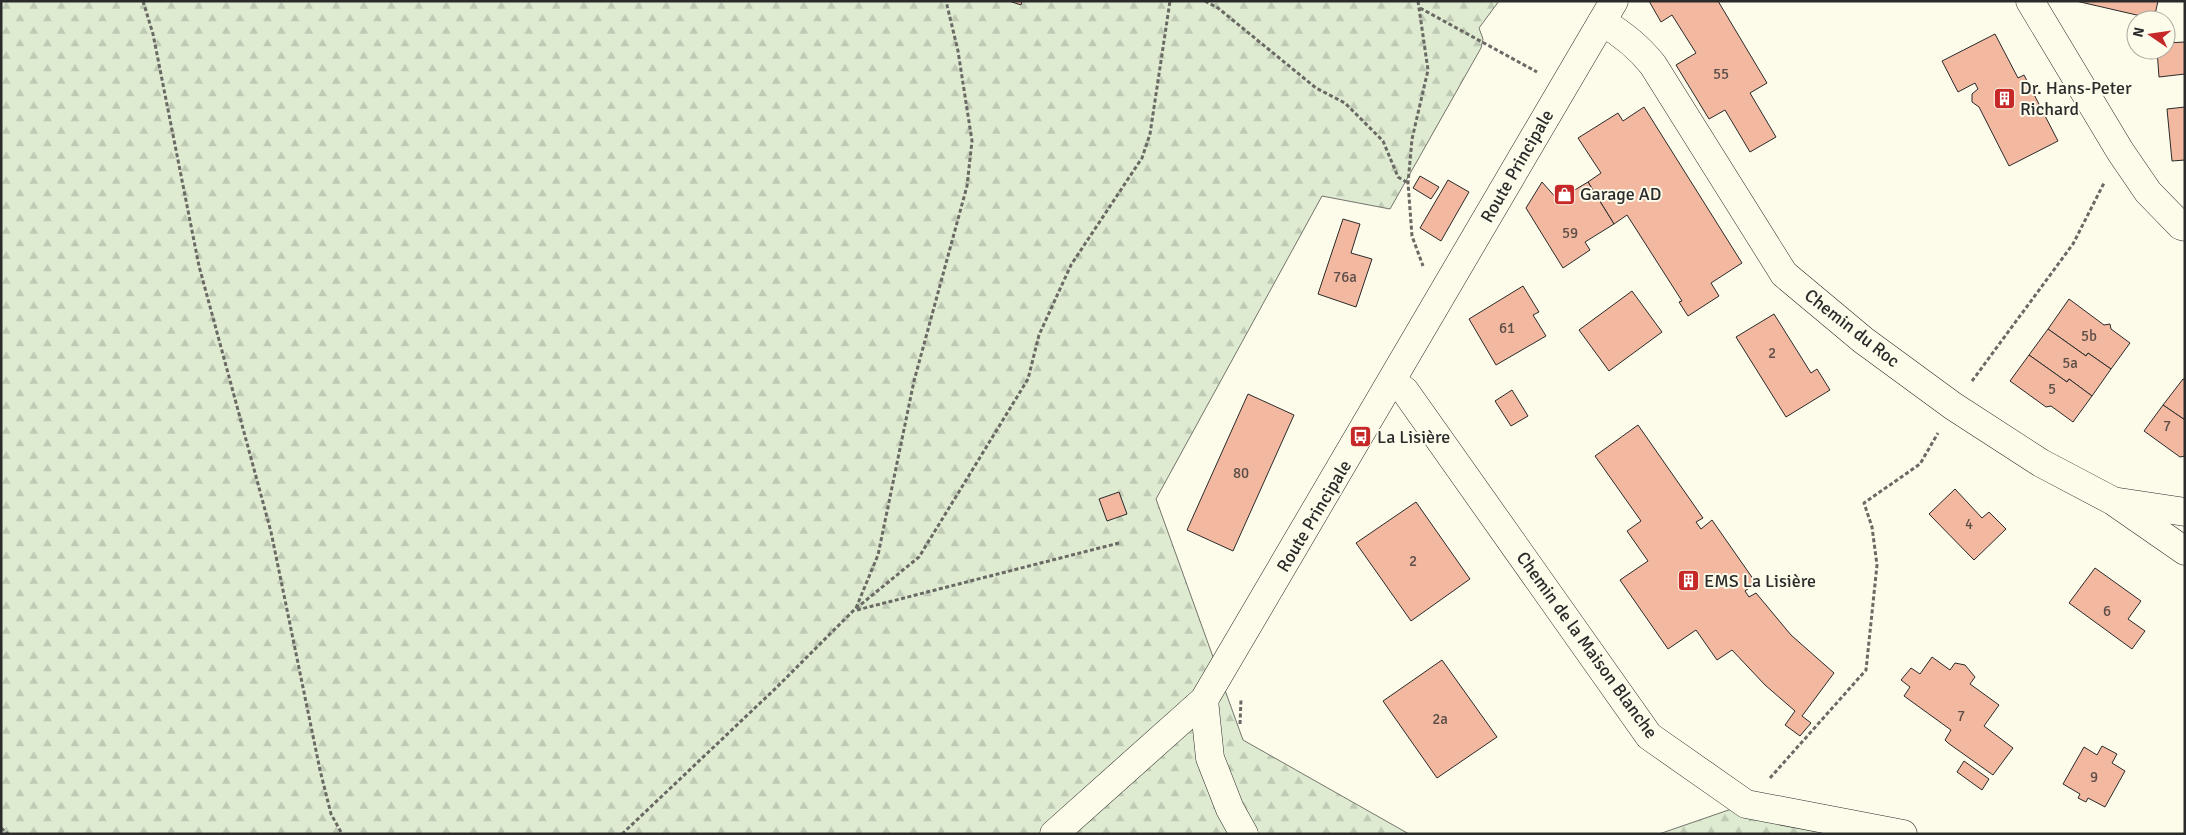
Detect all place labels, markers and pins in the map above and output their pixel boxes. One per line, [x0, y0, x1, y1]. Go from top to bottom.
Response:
place label: Dr. Hans-Peter Richard [2020, 77, 2132, 120]
building icon: Dr. Hans-Peter Richard [1992, 86, 2016, 110]
shop icon: Garage AD [1552, 182, 1576, 206]
place label: Garage AD [1580, 183, 1661, 205]
bus stop icon: La Lisière [1349, 425, 1373, 449]
place label: La Lisière [1377, 426, 1450, 448]
building icon: EMS La Lisière [1676, 569, 1700, 593]
place label: EMS La Lisière [1704, 570, 1816, 592]

